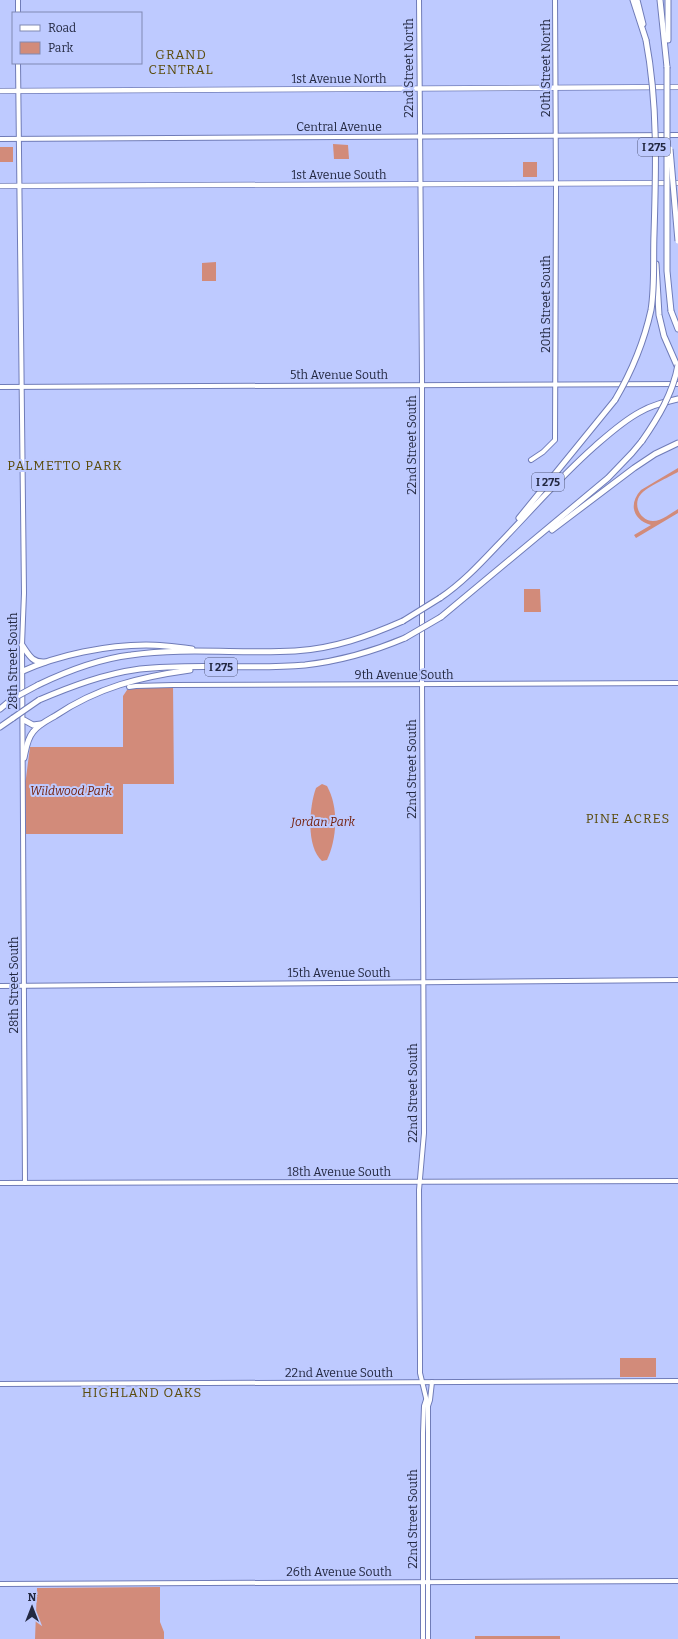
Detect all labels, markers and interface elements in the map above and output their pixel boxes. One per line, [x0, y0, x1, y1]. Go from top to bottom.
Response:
legend [12, 12, 142, 64]
street label: 22nd Street North [402, 18, 416, 118]
street label: 20th Street North [539, 19, 553, 117]
text: Road [48, 21, 76, 35]
text: Park [48, 41, 74, 55]
district label: GRAND CENTRAL [148, 47, 214, 77]
street label: 1st Avenue North [291, 72, 387, 86]
street label: Central Avenue [296, 120, 382, 134]
road number: I 275 [638, 138, 670, 156]
street label: 1st Avenue South [291, 168, 387, 182]
street label: 20th Street South [539, 255, 553, 353]
street label: 5th Avenue South [290, 368, 389, 382]
street label: 22nd Street South [405, 395, 419, 495]
district label: PALMETTO PARK [7, 458, 123, 473]
road number: I 275 [532, 473, 564, 491]
street label: 28th Street South [6, 612, 20, 710]
road number: I 275 [205, 658, 237, 676]
street label: 9th Avenue South [355, 668, 454, 682]
street label: 22nd Street South [405, 719, 419, 819]
park label: Wildwood Park [30, 784, 112, 798]
district label: PINE ACRES [586, 811, 670, 826]
park label: Jordan Park [290, 815, 355, 829]
street label: 28th Street South [7, 936, 21, 1034]
street label: 15th Avenue South [287, 966, 391, 980]
street label: 22nd Street South [406, 1043, 420, 1143]
street label: 18th Avenue South [287, 1165, 391, 1179]
street label: 22nd Avenue South [285, 1366, 393, 1380]
district label: HIGHLAND OAKS [82, 1385, 202, 1400]
street label: 22nd Street South [406, 1469, 420, 1569]
street label: 26th Avenue South [286, 1565, 392, 1579]
north arrow [12, 1587, 52, 1627]
text: N [28, 1591, 37, 1604]

